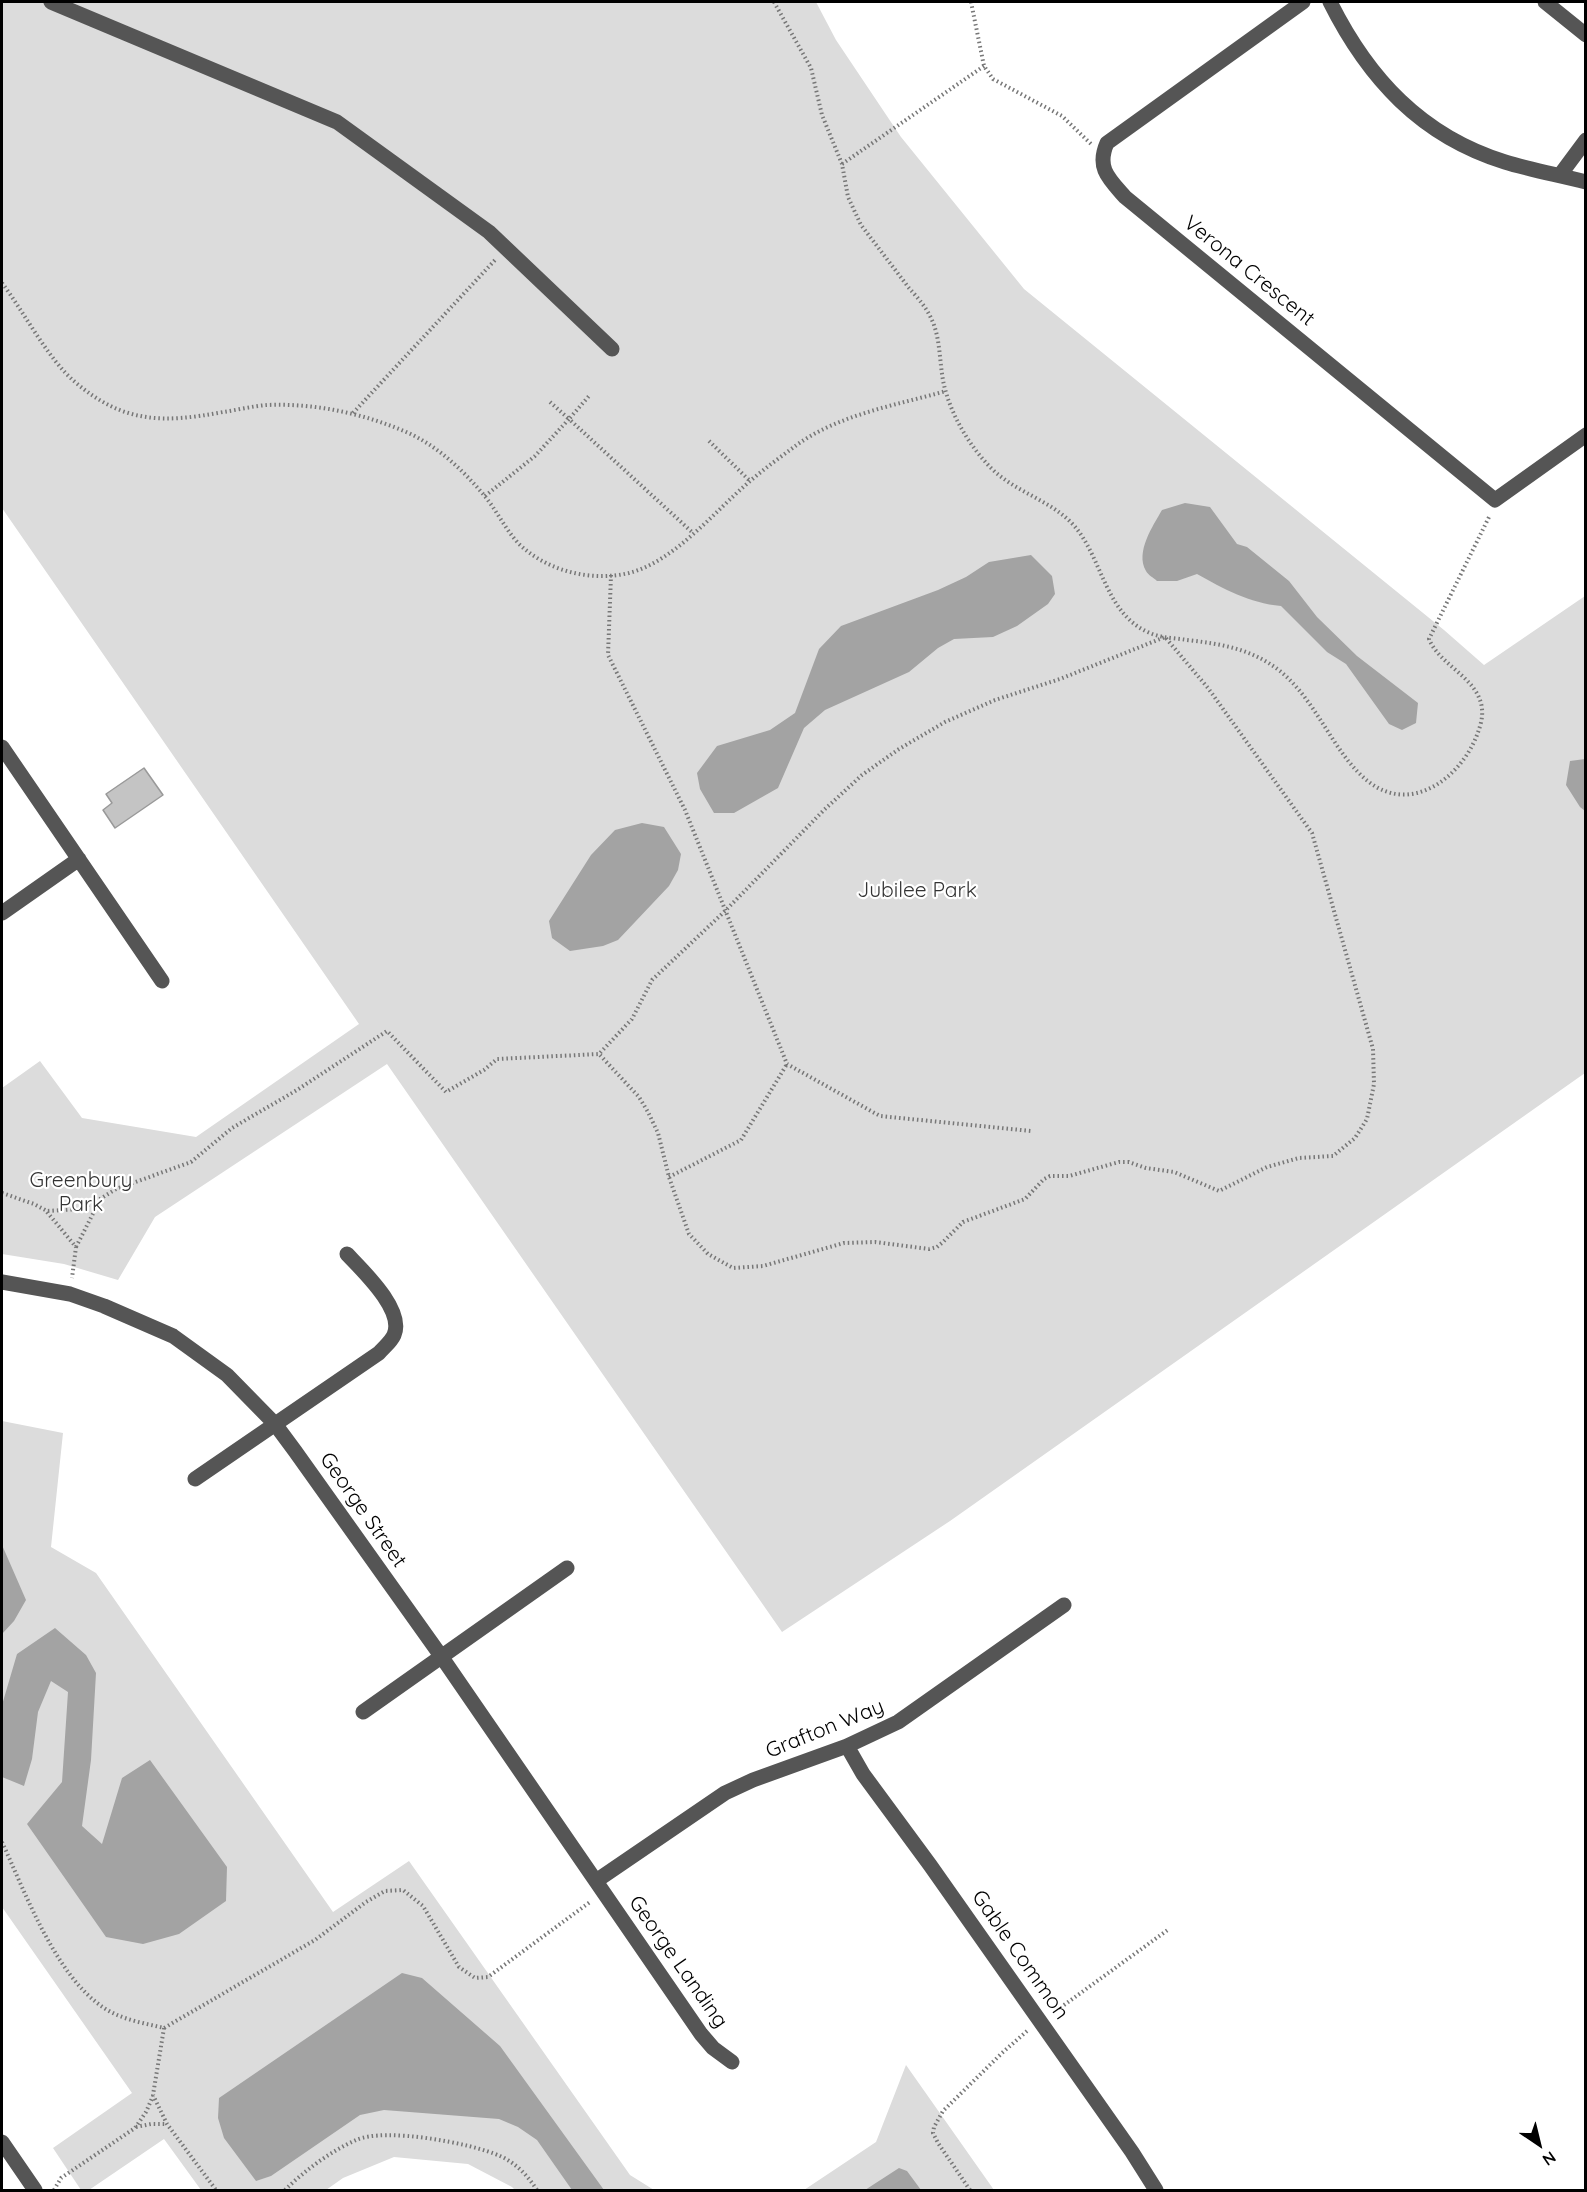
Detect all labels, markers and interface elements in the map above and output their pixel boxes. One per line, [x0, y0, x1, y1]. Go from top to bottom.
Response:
street label: Verona Crescent [1178, 210, 1320, 332]
park label: Jubilee Park [857, 878, 977, 904]
park label: Greenbury Park [30, 1168, 132, 1218]
street label: George Street [314, 1448, 412, 1572]
street label: Grafton Way [762, 1694, 888, 1764]
street label: Gable Common [966, 1885, 1074, 2025]
street label: George Landing [623, 1891, 733, 2033]
north arrow [1509, 2114, 1569, 2174]
text: N [1539, 2147, 1560, 2170]

